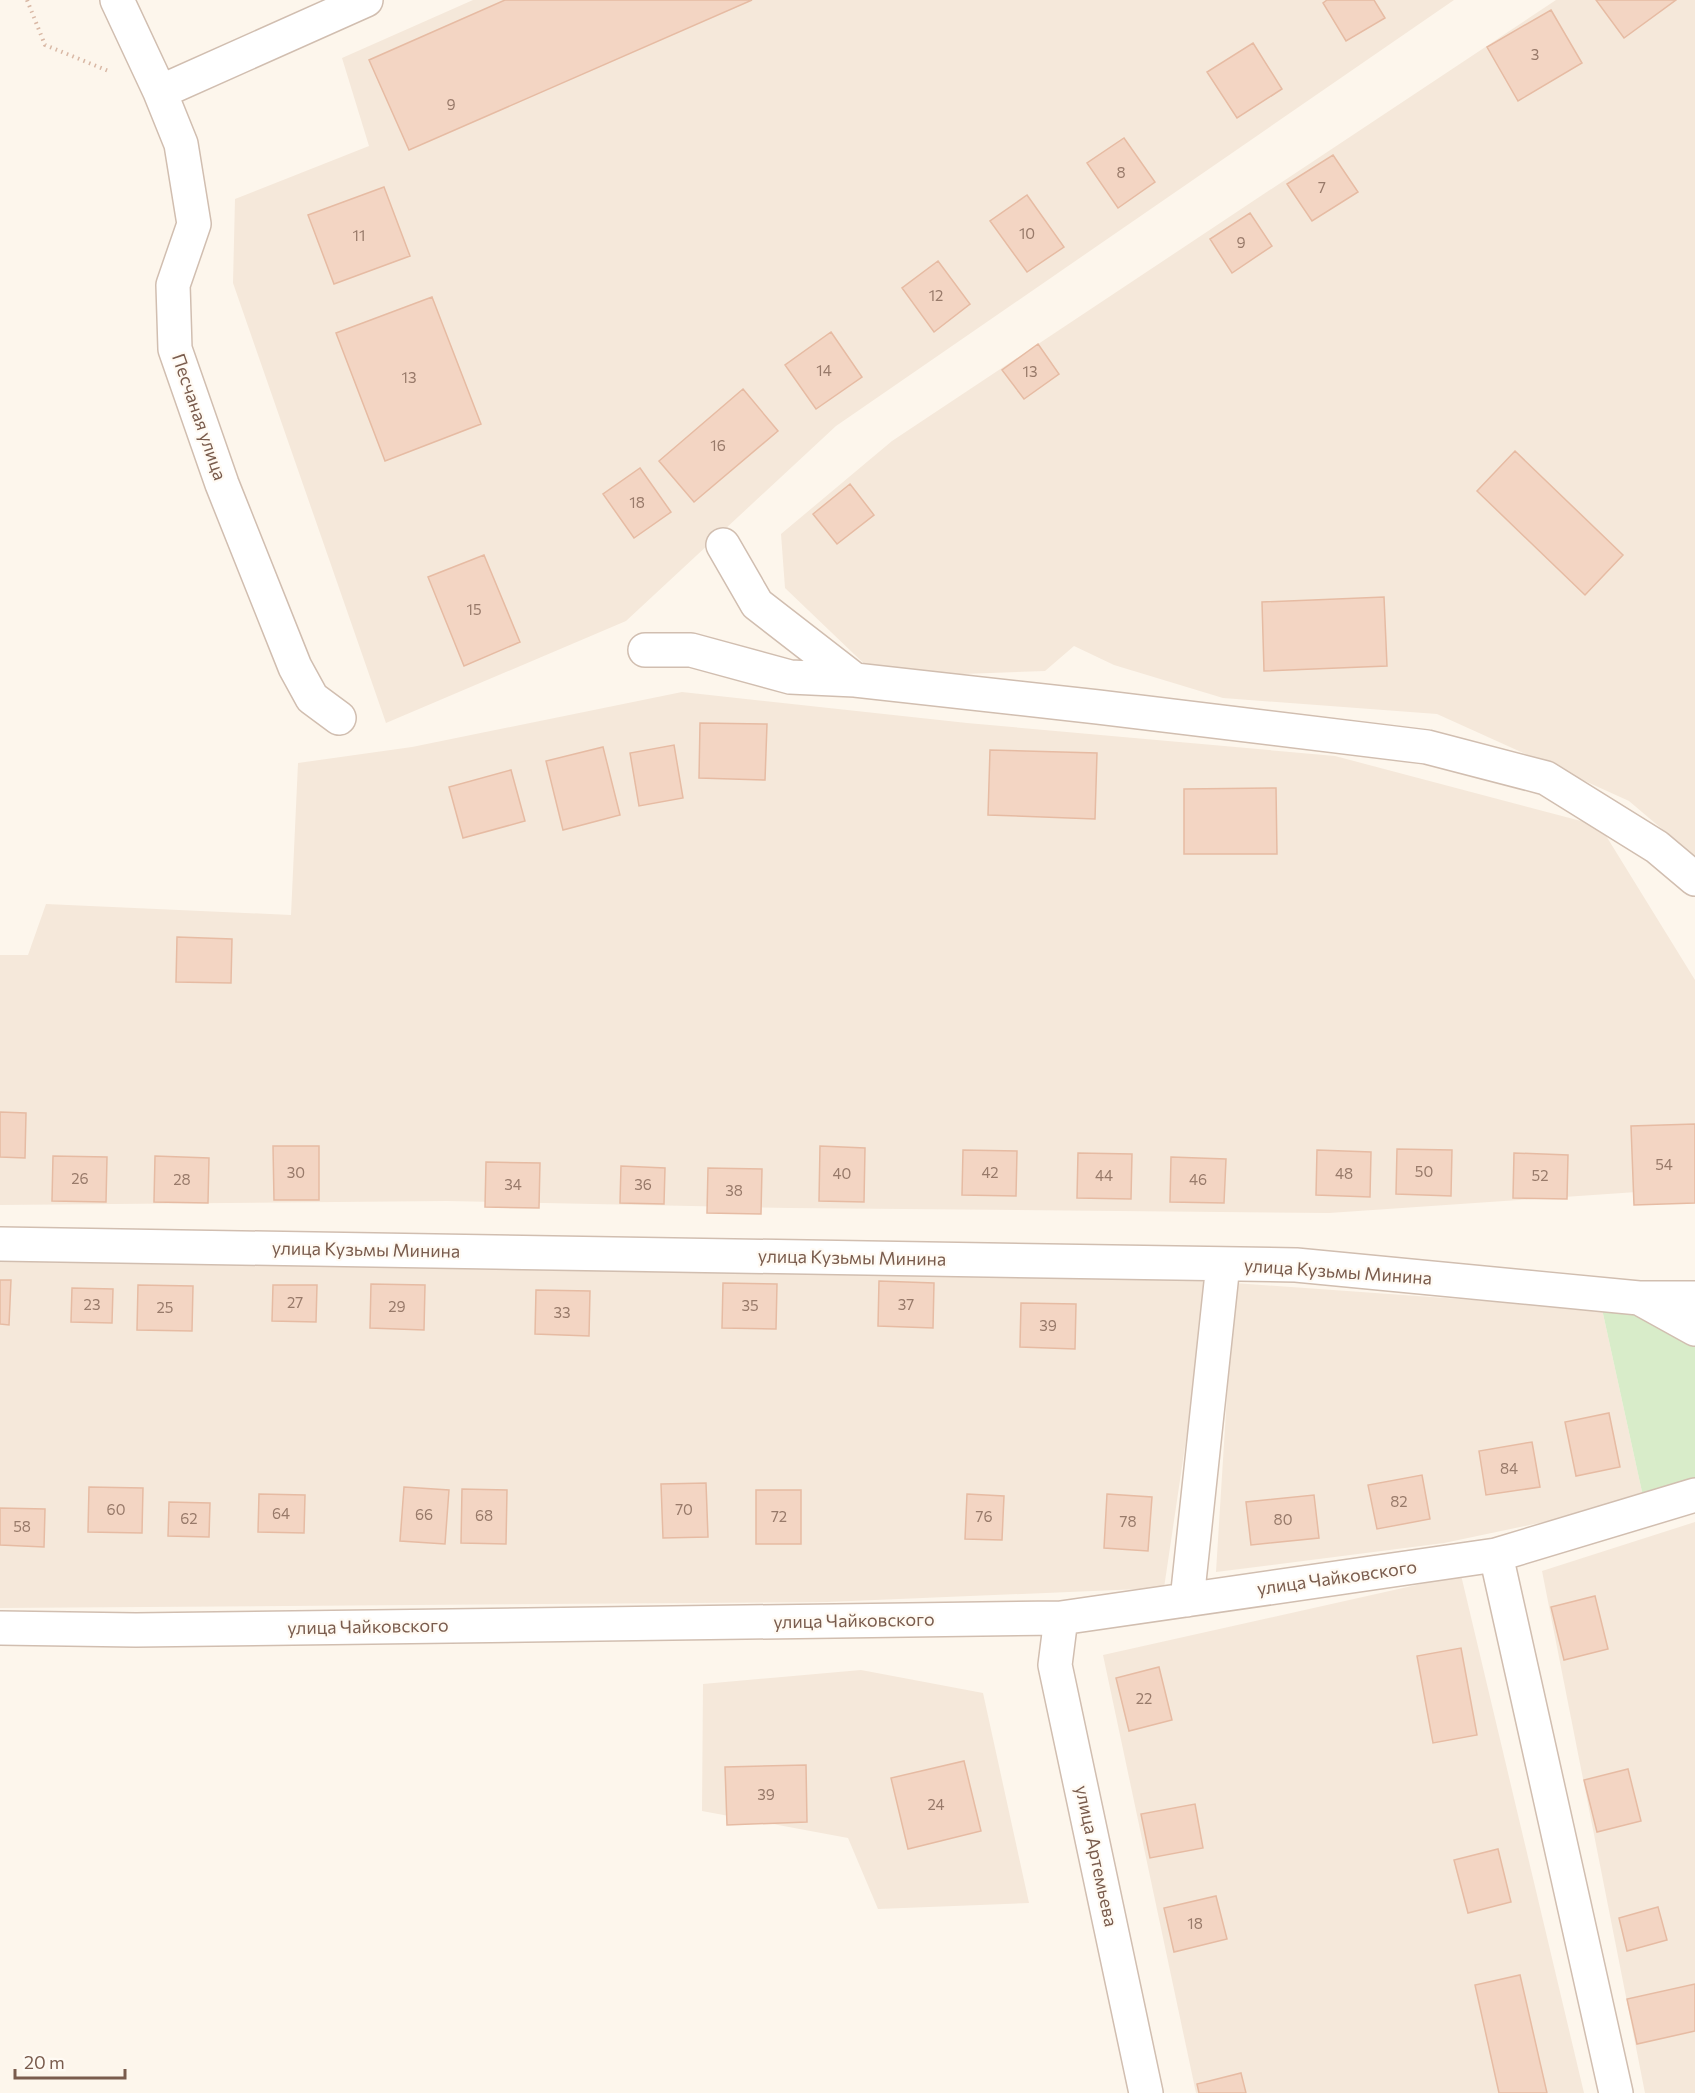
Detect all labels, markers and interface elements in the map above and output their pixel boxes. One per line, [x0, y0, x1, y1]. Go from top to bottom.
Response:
house number: 3 [1531, 45, 1539, 63]
house number: 9 [446, 95, 456, 113]
house number: 8 [1116, 163, 1126, 181]
house number: 7 [1318, 178, 1326, 196]
house number: 10 [1019, 224, 1035, 242]
house number: 11 [353, 226, 365, 244]
house number: 9 [1236, 233, 1246, 251]
house number: 12 [929, 286, 943, 304]
street label: Песчаная улица [168, 350, 232, 483]
house number: 14 [816, 361, 832, 379]
house number: 13 [1023, 362, 1037, 380]
house number: 13 [402, 368, 416, 386]
house number: 16 [710, 436, 726, 454]
house number: 18 [629, 493, 645, 511]
house number: 15 [466, 600, 482, 618]
house number: 54 [1655, 1155, 1673, 1173]
house number: 50 [1415, 1162, 1433, 1180]
house number: 30 [287, 1163, 305, 1181]
house number: 42 [981, 1163, 999, 1181]
house number: 40 [833, 1164, 851, 1182]
house number: 48 [1335, 1164, 1353, 1182]
house number: 44 [1095, 1166, 1113, 1184]
house number: 52 [1532, 1166, 1548, 1184]
house number: 26 [71, 1169, 89, 1187]
house number: 28 [173, 1170, 191, 1188]
house number: 46 [1189, 1170, 1207, 1188]
house number: 34 [504, 1175, 522, 1193]
house number: 36 [634, 1175, 652, 1193]
house number: 38 [725, 1181, 743, 1199]
street label: улица Кузьмы Минина [272, 1236, 460, 1262]
street label: улица Кузьмы Минина [758, 1244, 946, 1270]
street label: улица Кузьмы Минина [1243, 1253, 1433, 1289]
house number: 27 [287, 1293, 303, 1311]
house number: 23 [84, 1295, 100, 1313]
house number: 37 [898, 1295, 914, 1313]
house number: 35 [741, 1296, 759, 1314]
house number: 29 [388, 1297, 406, 1315]
house number: 25 [157, 1298, 173, 1316]
house number: 33 [553, 1303, 571, 1321]
house number: 39 [1039, 1316, 1057, 1334]
house number: 84 [1500, 1459, 1518, 1477]
house number: 82 [1390, 1492, 1408, 1510]
house number: 60 [107, 1500, 125, 1518]
house number: 70 [675, 1500, 693, 1518]
house number: 64 [272, 1504, 290, 1522]
house number: 66 [415, 1505, 433, 1523]
house number: 68 [475, 1506, 493, 1524]
house number: 72 [771, 1507, 787, 1525]
house number: 76 [976, 1507, 992, 1525]
house number: 62 [180, 1509, 198, 1527]
house number: 80 [1274, 1510, 1292, 1528]
house number: 78 [1120, 1512, 1136, 1530]
house number: 58 [13, 1517, 31, 1535]
street label: улица Чайковского [1255, 1555, 1418, 1599]
street label: улица Чайковского [773, 1608, 935, 1632]
street label: улица Чайковского [287, 1614, 449, 1638]
house number: 22 [1136, 1689, 1152, 1707]
street label: улица Артемьева [1071, 1783, 1123, 1928]
house number: 39 [757, 1785, 775, 1803]
house number: 24 [927, 1795, 945, 1813]
house number: 18 [1187, 1914, 1203, 1932]
scale bar [15, 2042, 124, 2080]
text: 20 m [24, 2051, 65, 2073]

